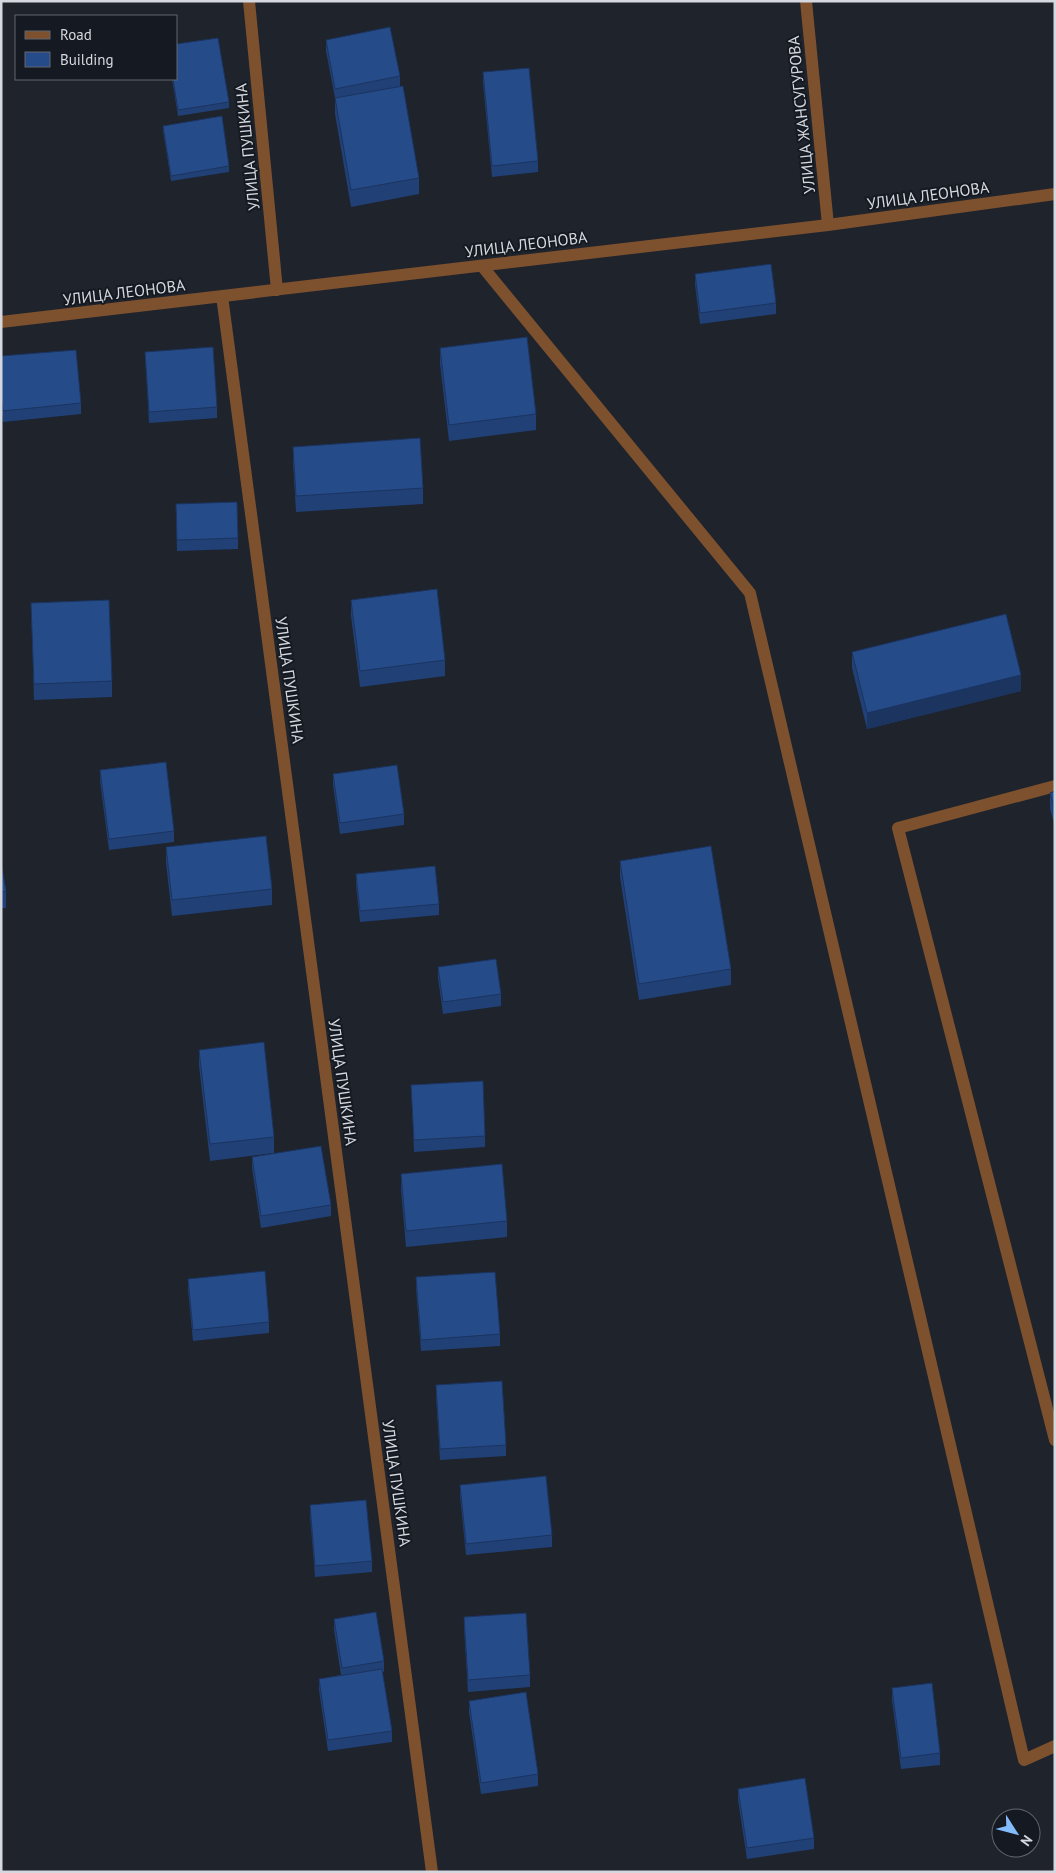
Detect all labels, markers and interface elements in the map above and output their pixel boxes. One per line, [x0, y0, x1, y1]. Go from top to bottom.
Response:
legend [15, 15, 178, 80]
text: Road [60, 25, 92, 44]
street label: УЛИЦА ЖАНСУГУРОВА [783, 35, 819, 195]
text: Building [60, 50, 114, 69]
street label: УЛИЦА ПУШКИНА [230, 82, 264, 211]
street label: УЛИЦА ЛЕОНОВА [866, 176, 991, 213]
street label: УЛИЦА ЛЕОНОВА [464, 227, 589, 261]
street label: УЛИЦА ЛЕОНОВА [62, 275, 187, 309]
street label: УЛИЦА ПУШКИНА [271, 616, 309, 745]
street label: УЛИЦА ПУШКИНА [324, 1018, 362, 1147]
street label: УЛИЦА ПУШКИНА [378, 1419, 416, 1548]
north arrow [991, 1808, 1041, 1858]
text: N [1017, 1832, 1037, 1850]

